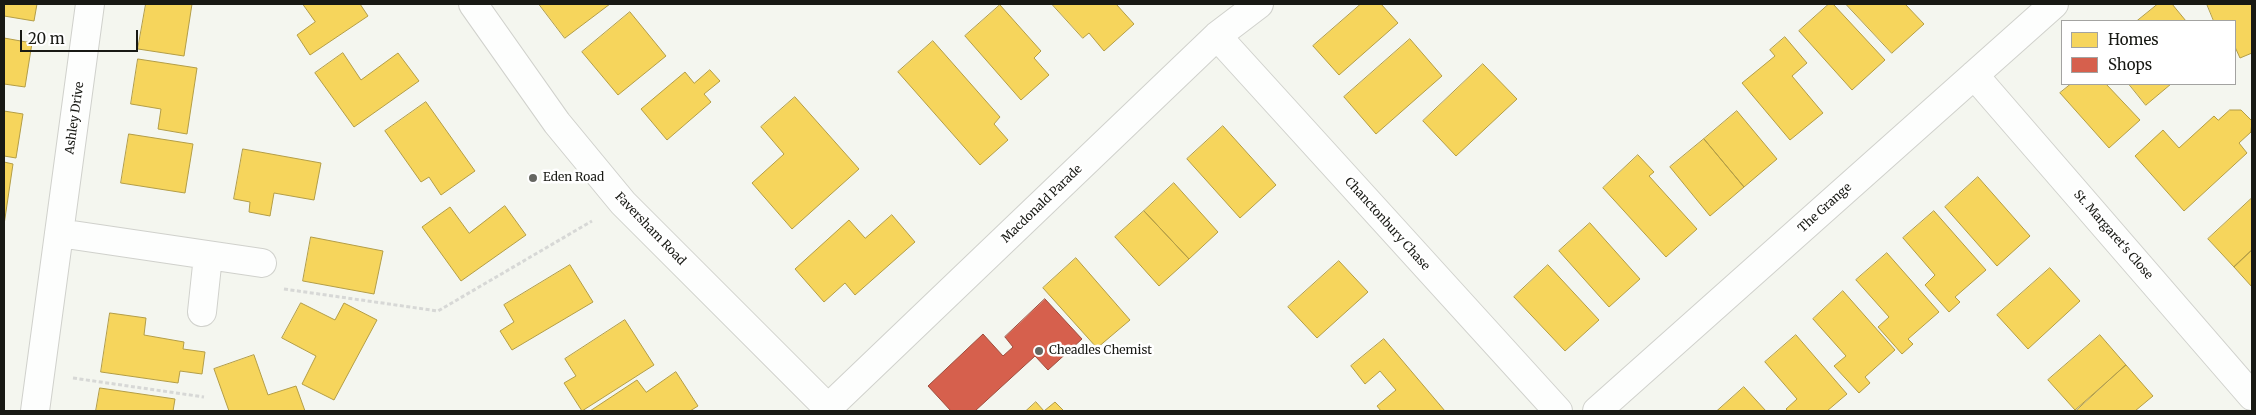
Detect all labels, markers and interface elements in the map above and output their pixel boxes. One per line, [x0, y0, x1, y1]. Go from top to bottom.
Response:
scale bar [22, 20, 140, 52]
legend [2061, 20, 2236, 85]
text: 20 m [28, 29, 65, 48]
text: Homes [2108, 30, 2159, 49]
text: Shops [2108, 55, 2152, 74]
street label: Ashley Drive [63, 81, 87, 155]
street label: Macdonald Parade [999, 162, 1085, 246]
place label: Eden Road [543, 171, 604, 185]
marker: Eden Road [527, 172, 539, 184]
street label: Chanctonbury Chase [1342, 175, 1432, 273]
street label: The Grange [1795, 180, 1855, 236]
street label: St. Margaret's Close [2070, 188, 2156, 282]
street label: Faversham Road [612, 190, 688, 268]
place label: Cheadles Chemist [1049, 344, 1152, 358]
marker: Cheadles Chemist [1033, 345, 1045, 357]

